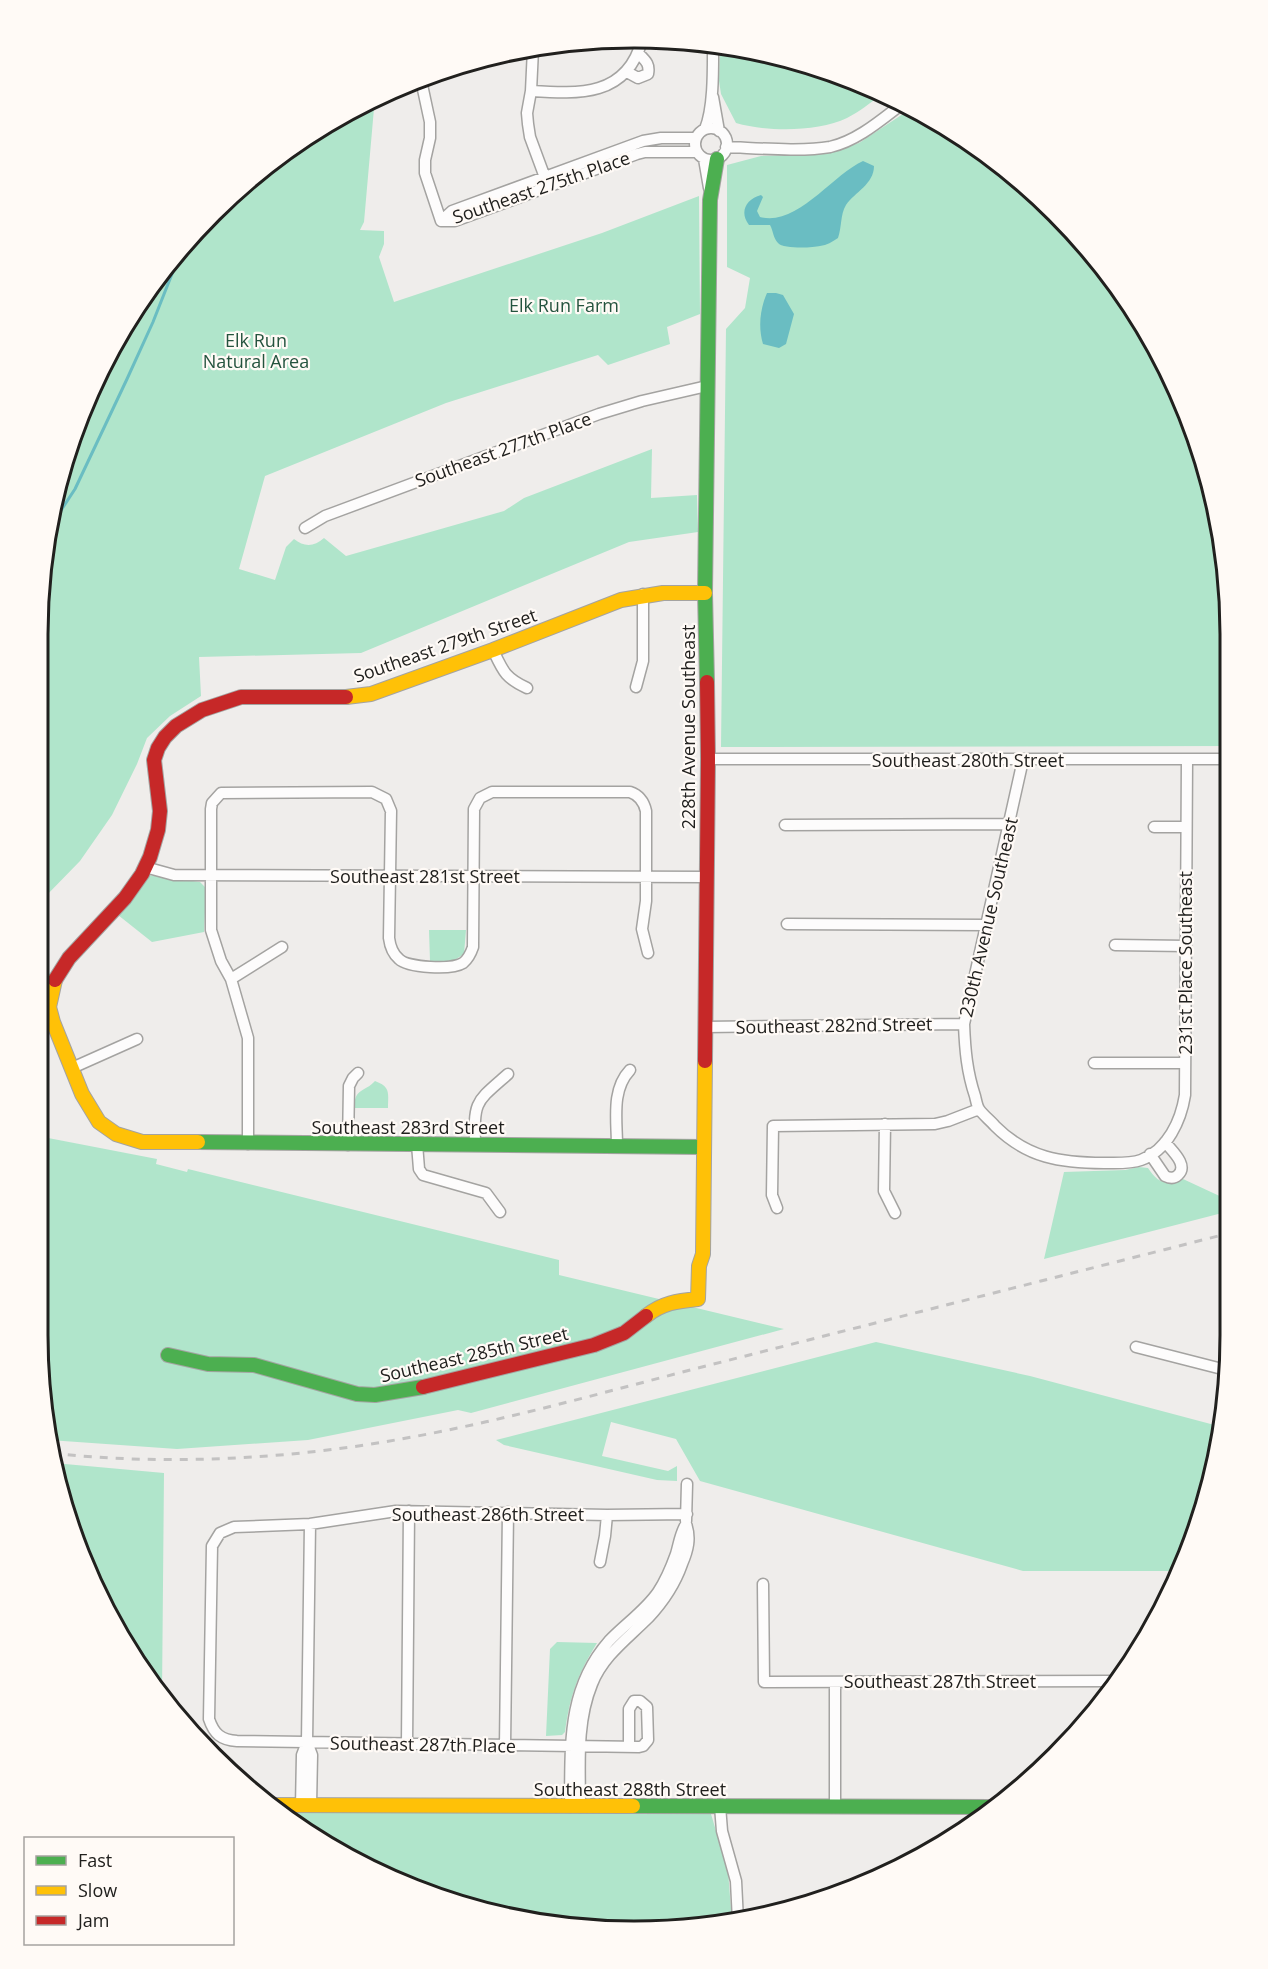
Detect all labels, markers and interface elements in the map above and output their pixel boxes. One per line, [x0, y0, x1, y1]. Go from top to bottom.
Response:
street label: Southeast 275th Place [449, 145, 633, 229]
park label: Elk Run Farm [509, 293, 619, 317]
park label: Elk Run Natural Area [203, 328, 309, 373]
street label: Southeast 277th Place [411, 406, 595, 492]
street label: Southeast 279th Street [350, 602, 540, 688]
street label: 228th Avenue Southeast [676, 625, 700, 829]
street label: Southeast 280th Street [872, 748, 1064, 772]
street label: 230th Avenue Southeast [953, 815, 1023, 1019]
street label: Southeast 281st Street [330, 864, 520, 888]
street label: 231st Place Southeast [1173, 871, 1197, 1055]
street label: Southeast 282nd Street [735, 1011, 933, 1039]
street label: Southeast 283rd Street [311, 1115, 505, 1139]
street label: Southeast 285th Street [378, 1321, 570, 1387]
street label: Southeast 286th Street [392, 1502, 584, 1526]
street label: Southeast 287th Street [844, 1669, 1036, 1693]
street label: Southeast 287th Place [330, 1730, 516, 1758]
street label: Southeast 288th Street [534, 1777, 726, 1801]
legend [24, 1837, 234, 1945]
text: Fast [78, 1848, 112, 1872]
text: Slow [78, 1878, 117, 1902]
text: Jam [76, 1908, 110, 1932]

